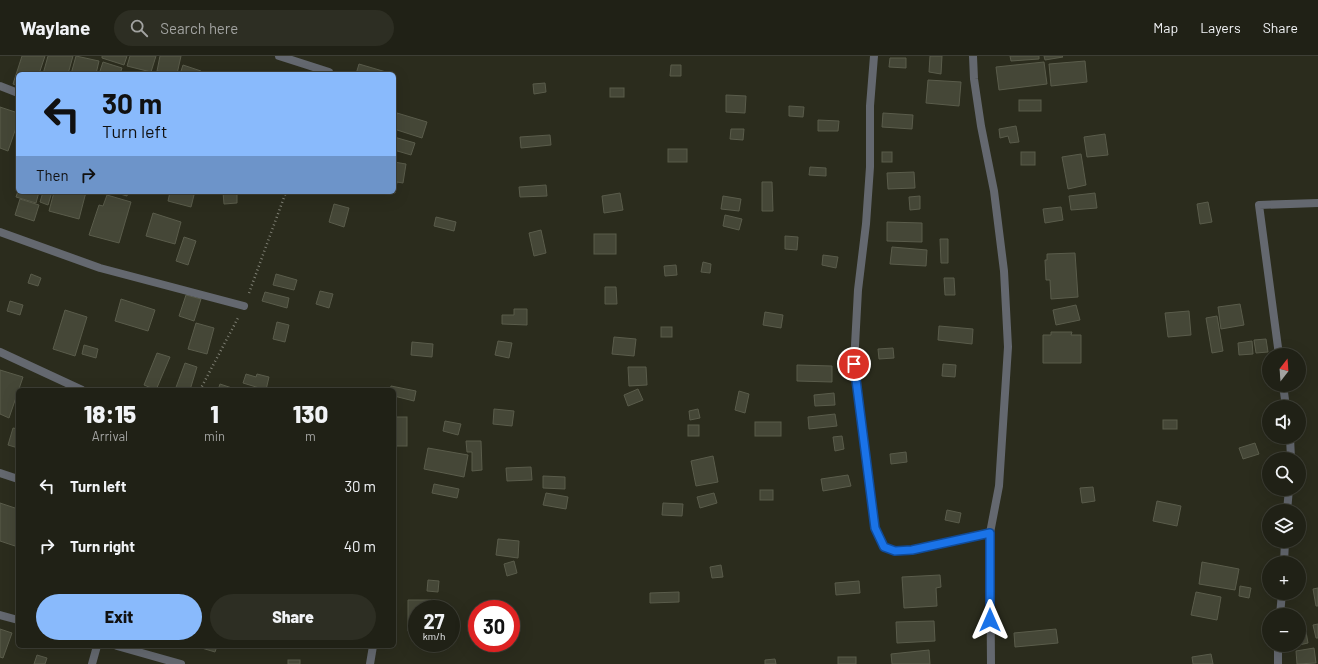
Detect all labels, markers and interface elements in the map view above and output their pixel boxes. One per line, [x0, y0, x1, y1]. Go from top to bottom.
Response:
search box [114, 10, 394, 46]
text: Waylane [20, 16, 90, 39]
icon: search [128, 17, 150, 39]
text: Search here [160, 19, 238, 37]
text: Map [1153, 19, 1178, 36]
text: Layers [1200, 19, 1241, 36]
text: Share [1263, 19, 1298, 36]
text: 30 m [102, 86, 162, 120]
icon: left [36, 88, 88, 140]
text: Turn left [102, 120, 168, 142]
icon: right [77, 164, 99, 186]
text: Then [36, 166, 69, 184]
pin [837, 347, 871, 381]
north arrow [1262, 348, 1306, 392]
map controls [1262, 348, 1306, 652]
icon: arrive [843, 353, 865, 375]
text: 18:15 [84, 399, 136, 428]
text: 1 [210, 399, 219, 428]
text: 130 [293, 399, 328, 428]
button: sound [1262, 400, 1306, 444]
text: Arrival [92, 428, 128, 444]
text: min [204, 428, 225, 444]
text: m [305, 428, 316, 444]
button: search [1262, 452, 1306, 496]
icon: left [36, 475, 58, 497]
text: Turn left [70, 477, 126, 495]
text: 30 m [344, 477, 376, 495]
button: layers [1262, 504, 1306, 548]
icon: right [36, 535, 58, 557]
text: Turn right [70, 537, 135, 555]
text: 40 m [344, 537, 376, 555]
button: + [1262, 556, 1306, 600]
button: Exit [36, 594, 202, 640]
button: Share [210, 594, 376, 640]
position arrow [969, 599, 1011, 641]
speed limit sign: 30 [468, 600, 520, 652]
button: − [1262, 608, 1306, 652]
text: 27 [423, 609, 445, 633]
text: km/h [423, 630, 445, 642]

